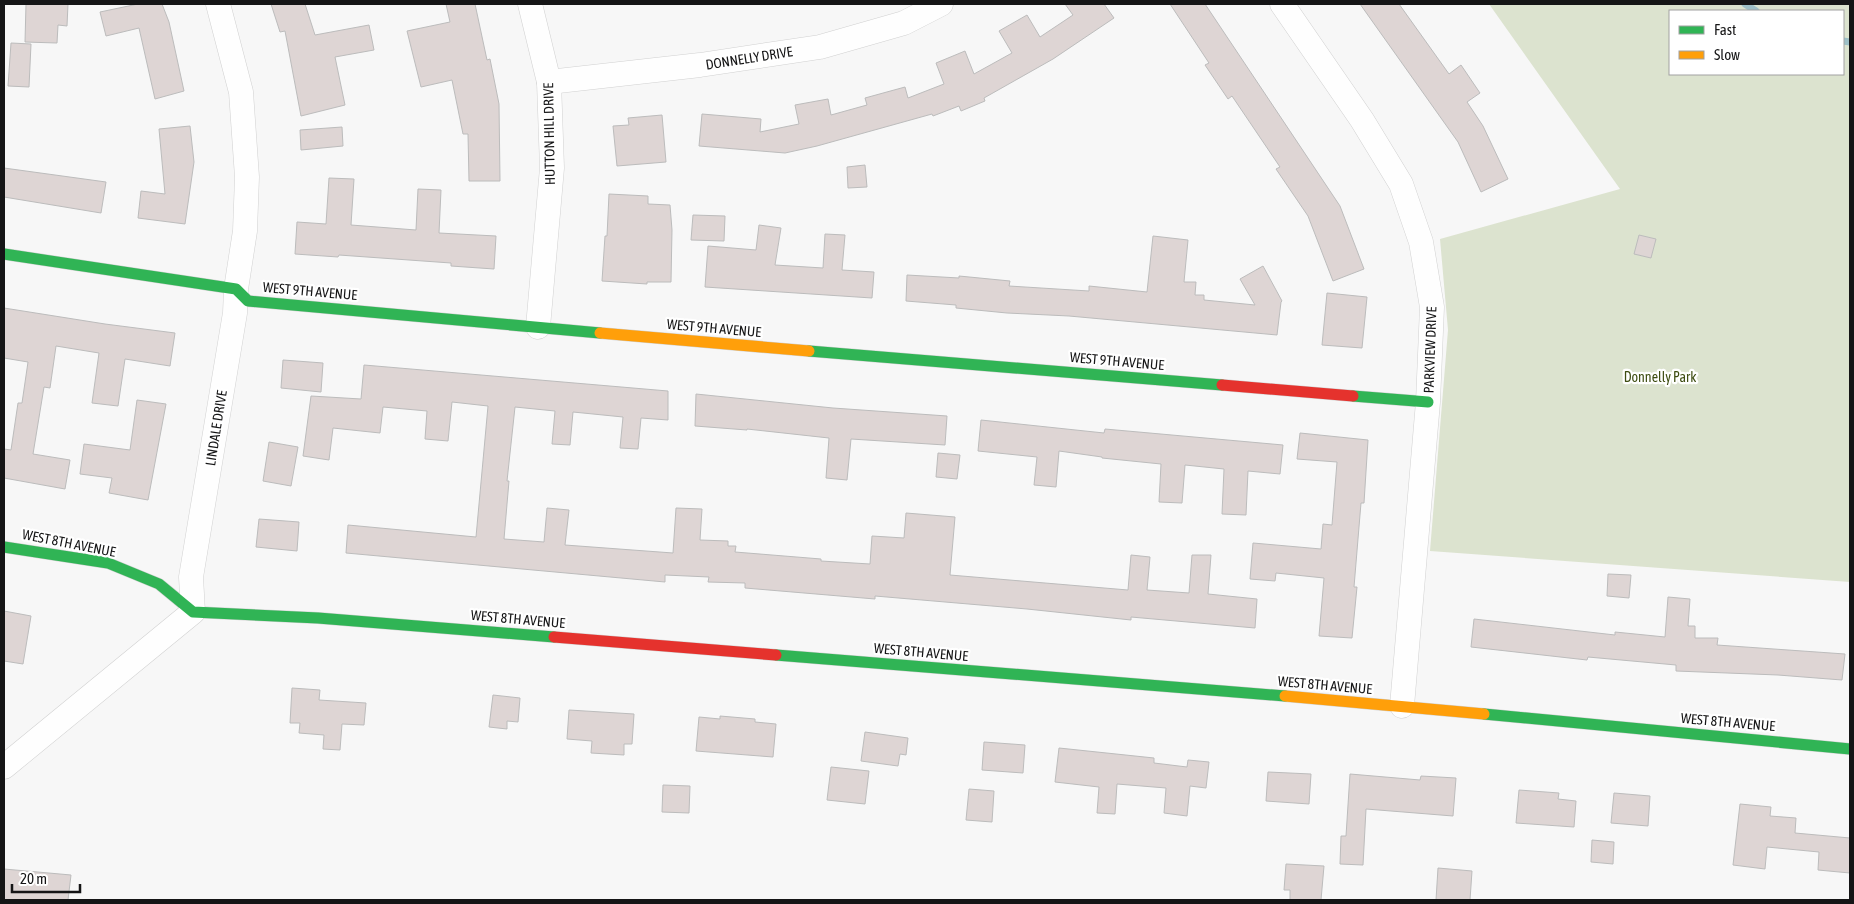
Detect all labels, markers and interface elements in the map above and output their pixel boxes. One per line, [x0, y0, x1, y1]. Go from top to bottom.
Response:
legend [1669, 10, 1844, 75]
text: Fast [1714, 21, 1736, 38]
street label: DONNELLY DRIVE [704, 43, 794, 73]
text: Slow [1714, 46, 1740, 63]
street label: HUTTON HILL DRIVE [540, 83, 558, 185]
street label: WEST 9TH AVENUE [262, 279, 358, 303]
street label: PARKVIEW DRIVE [1420, 306, 1440, 394]
street label: WEST 9TH AVENUE [666, 316, 762, 340]
street label: WEST 9TH AVENUE [1069, 349, 1165, 373]
park label: Donnelly Park [1624, 369, 1696, 385]
street label: LINDALE DRIVE [202, 389, 230, 467]
street label: WEST 8TH AVENUE [21, 526, 117, 560]
street label: WEST 8TH AVENUE [470, 607, 566, 631]
street label: WEST 8TH AVENUE [873, 640, 969, 664]
street label: WEST 8TH AVENUE [1277, 673, 1373, 697]
street label: WEST 8TH AVENUE [1680, 710, 1776, 734]
scale bar [12, 862, 80, 894]
text: 20 m [20, 870, 47, 887]

